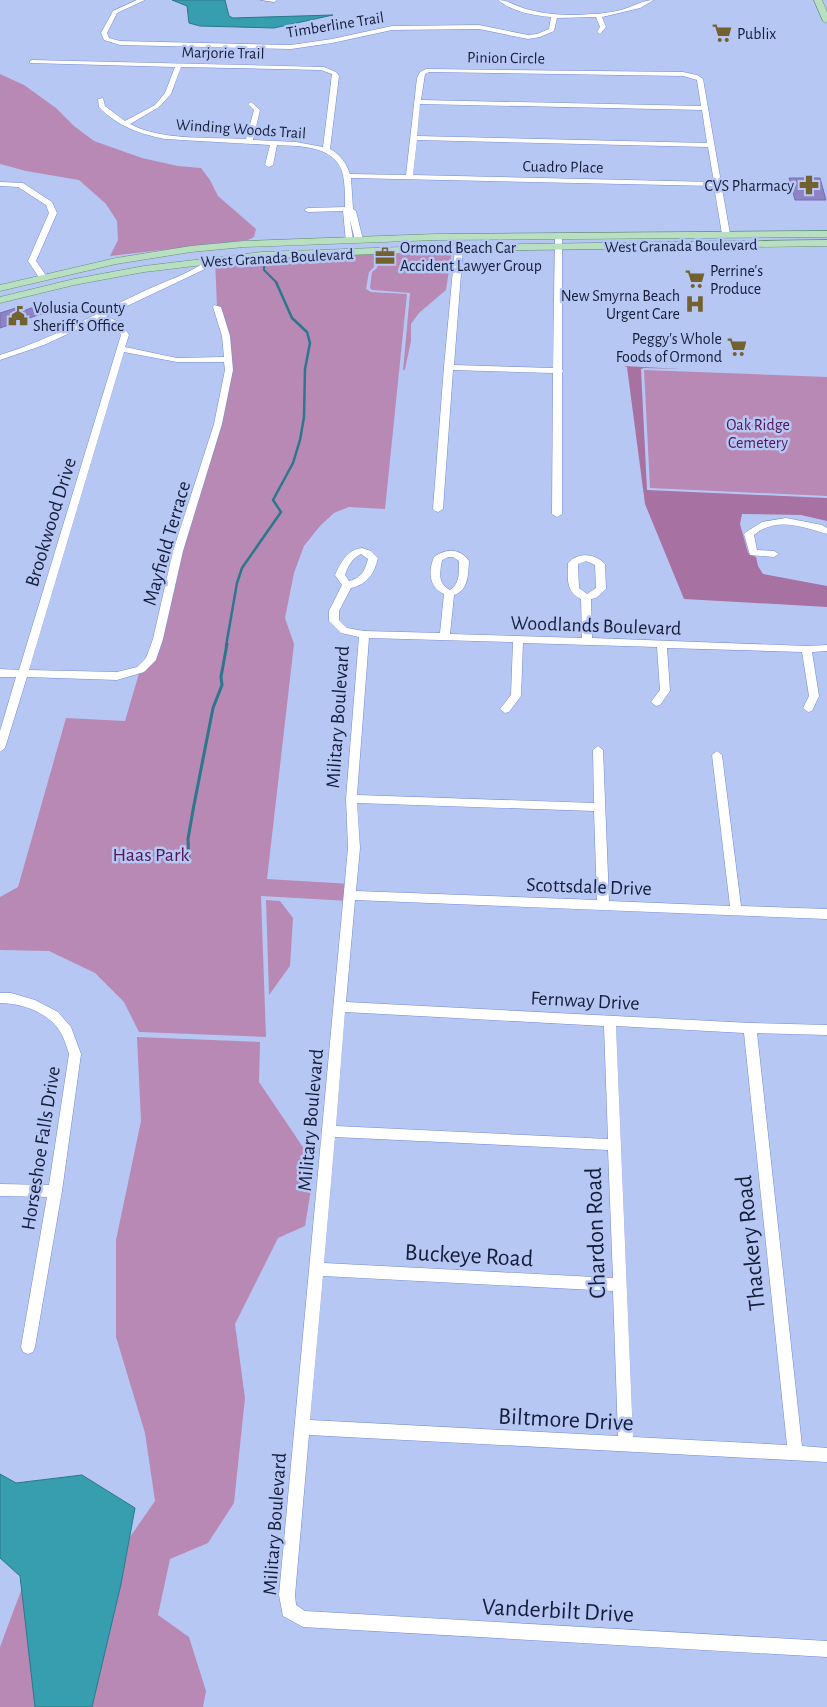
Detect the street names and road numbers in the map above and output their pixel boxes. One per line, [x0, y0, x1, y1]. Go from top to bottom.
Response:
street label: Timberline Trail [285, 9, 385, 41]
street label: Marjorie Trail [181, 44, 265, 63]
street label: Pinion Circle [467, 49, 545, 67]
street label: Winding Woods Trail [175, 116, 307, 142]
street label: Cuadro Place [522, 158, 604, 176]
street label: West Granada Boulevard [604, 237, 758, 255]
street label: West Granada Boulevard [200, 246, 354, 270]
street label: Brookwood Drive [22, 455, 80, 589]
street label: Mayfield Terrace [140, 479, 194, 608]
street label: Woodlands Boulevard [510, 613, 682, 639]
street label: Military Boulevard [323, 645, 353, 789]
street label: Scottsdale Drive [526, 875, 652, 899]
street label: Fernway Drive [530, 988, 640, 1014]
street label: Military Boulevard [295, 1048, 327, 1192]
street label: Horseshoe Falls Drive [18, 1065, 64, 1232]
street label: Chardon Road [582, 1167, 610, 1299]
street label: Thackery Road [732, 1174, 770, 1312]
street label: Buckeye Road [404, 1241, 534, 1271]
street label: Biltmore Drive [498, 1404, 634, 1436]
street label: Military Boulevard [260, 1452, 290, 1596]
street label: Vanderbilt Drive [481, 1595, 635, 1627]

